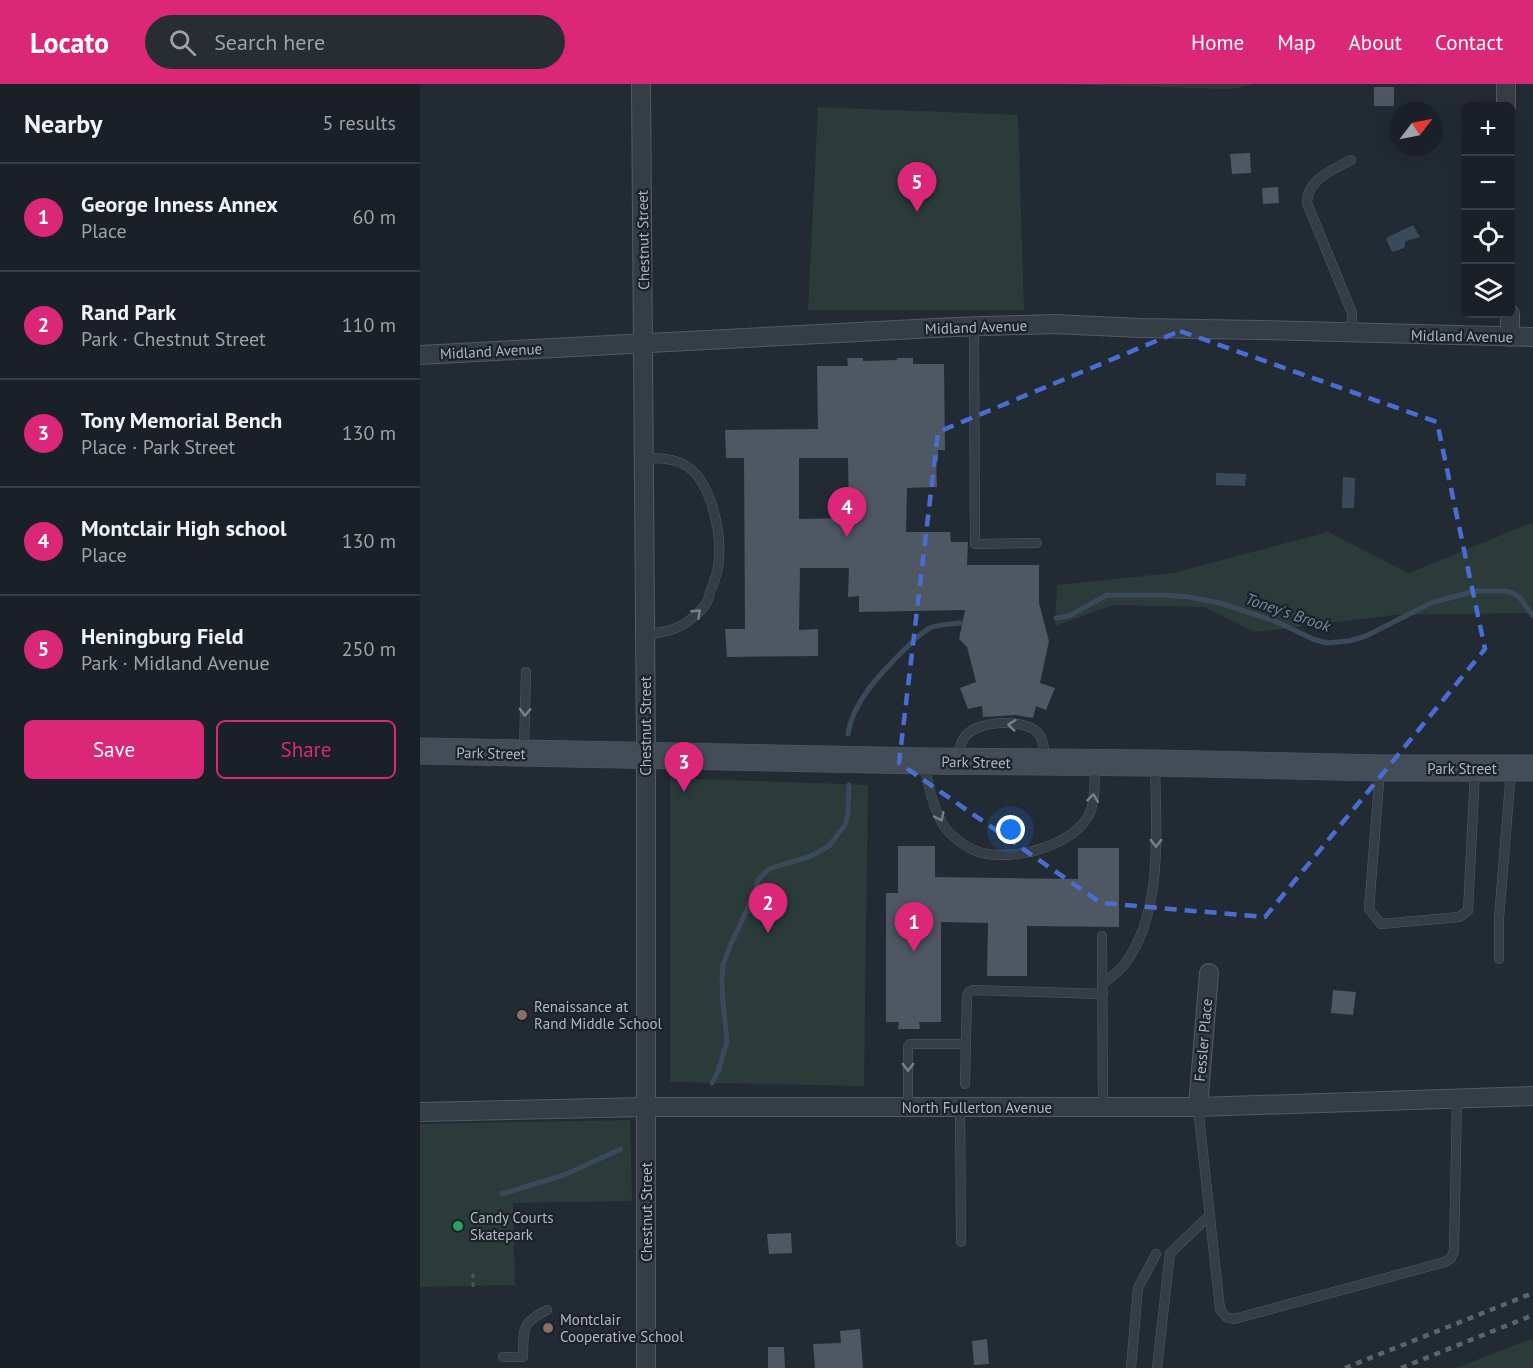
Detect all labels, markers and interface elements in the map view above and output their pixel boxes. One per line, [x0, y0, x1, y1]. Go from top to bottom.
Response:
search box [145, 15, 565, 69]
text: Locato [30, 24, 109, 61]
icon: search [166, 26, 199, 59]
text: Search here [214, 28, 325, 56]
text: Home [1191, 29, 1244, 56]
text: Map [1277, 29, 1316, 56]
text: About [1349, 29, 1402, 56]
text: Contact [1435, 29, 1503, 56]
north arrow [1389, 102, 1443, 156]
map controls [1461, 102, 1515, 318]
button: + [1461, 102, 1515, 156]
text: Nearby [24, 107, 102, 140]
text: 5 results [323, 110, 396, 136]
button: − [1461, 156, 1515, 210]
pin: 5 [898, 162, 936, 212]
text: George Inness Annex [81, 190, 278, 218]
street label: Chestnut Street [633, 190, 653, 290]
text: 1 [38, 204, 49, 230]
text: 60 m [353, 204, 396, 230]
button: locate [1461, 210, 1515, 264]
text: Place [81, 218, 127, 244]
button: layers [1461, 264, 1515, 318]
text: Rand Park [81, 298, 176, 326]
text: 2 [38, 312, 49, 338]
text: 110 m [342, 312, 396, 338]
street label: Midland Avenue [924, 316, 1028, 338]
text: Park · Chestnut Street [81, 326, 266, 352]
street label: Midland Avenue [1411, 326, 1513, 346]
street label: Midland Avenue [439, 339, 543, 363]
text: Tony Memorial Bench [81, 406, 282, 434]
text: 3 [38, 420, 49, 446]
text: 130 m [342, 420, 396, 446]
text: Place · Park Street [81, 434, 235, 460]
pin: 4 [828, 488, 866, 537]
text: Montclair High school [81, 514, 287, 542]
text: 4 [38, 528, 49, 554]
text: 130 m [342, 528, 396, 554]
text: Place [81, 542, 127, 568]
water label: Toney's Brook [1243, 588, 1334, 636]
one-way arrow [690, 609, 701, 620]
text: Heningburg Field [81, 622, 244, 650]
text: 5 [38, 636, 49, 662]
text: 250 m [342, 636, 396, 662]
text: Park · Midland Avenue [81, 650, 270, 676]
street label: Chestnut Street [636, 676, 655, 776]
one-way arrow [519, 708, 531, 717]
one-way arrow [1008, 719, 1017, 732]
button: Save [24, 720, 204, 779]
button: Share [216, 720, 396, 779]
pin: 3 [664, 742, 704, 792]
street label: Park Street [456, 743, 526, 763]
street label: Park Street [941, 752, 1011, 772]
street label: Park Street [1427, 759, 1497, 778]
one-way arrow [1086, 793, 1098, 803]
one-way arrow [933, 810, 945, 821]
your location [996, 815, 1025, 844]
one-way arrow [1150, 838, 1162, 847]
pin: 2 [748, 884, 788, 933]
pin: 1 [894, 902, 934, 952]
place label: Renaissance at Rand Middle School [534, 997, 663, 1033]
street label: Fessler Place [1190, 998, 1216, 1082]
marker: Renaissance at Rand Middle School [515, 1008, 529, 1022]
one-way arrow [902, 1063, 914, 1072]
street label: North Fullerton Avenue [902, 1098, 1052, 1117]
street label: Chestnut Street [637, 1162, 656, 1262]
place label: Candy Courts Skatepark [470, 1208, 554, 1244]
marker: Candy Courts Skatepark [451, 1219, 465, 1233]
place label: Montclair Cooperative School [560, 1310, 684, 1346]
marker: Montclair Cooperative School [541, 1321, 555, 1335]

